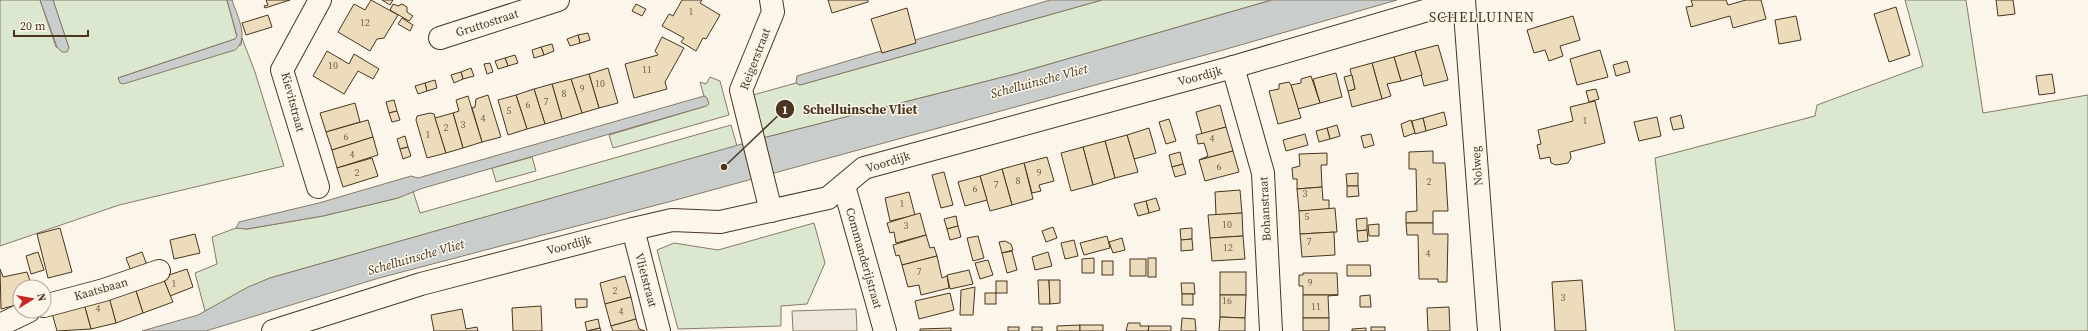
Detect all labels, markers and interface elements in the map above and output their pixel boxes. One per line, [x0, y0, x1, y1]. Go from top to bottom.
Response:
street label: Gruttostraat [454, 5, 520, 41]
house number: 1 [689, 5, 694, 18]
district label: SCHELLUINEN [1429, 7, 1535, 27]
scale bar [14, 12, 88, 38]
house number: 12 [360, 16, 370, 29]
text: 20 m [20, 18, 46, 34]
street label: Reigerstraat [736, 26, 774, 92]
house number: 10 [328, 59, 338, 72]
water label: Schelluinsche Vliet [989, 60, 1090, 102]
street label: Voordijk [1176, 62, 1225, 90]
house number: 11 [642, 63, 652, 76]
street label: Kievitstraat [277, 70, 309, 134]
house number: 10 [595, 77, 605, 90]
house number: 9 [580, 82, 585, 95]
house number: 8 [562, 87, 567, 100]
house number: 7 [544, 95, 549, 108]
callout: Schelluinsche Vliet [775, 97, 925, 122]
house number: 6 [526, 98, 531, 111]
text: Schelluinsche Vliet [803, 101, 917, 118]
text: 1 [782, 102, 788, 118]
house number: 5 [507, 104, 512, 117]
house number: 4 [481, 112, 486, 125]
house number: 1 [1583, 114, 1588, 127]
house number: 3 [461, 118, 466, 131]
house number: 2 [444, 121, 449, 134]
house number: 1 [426, 128, 431, 141]
house number: 6 [344, 130, 349, 143]
house number: 4 [1210, 132, 1215, 145]
street label: Nolweg [1468, 146, 1486, 186]
house number: 4 [350, 148, 355, 161]
street label: Voordijk [864, 148, 913, 176]
house number: 6 [1217, 160, 1222, 173]
house number: 2 [355, 166, 360, 179]
house number: 9 [1037, 166, 1042, 179]
house number: 8 [1016, 174, 1021, 187]
house number: 2 [1427, 175, 1432, 188]
street label: Bohanstraat [1255, 176, 1275, 242]
house number: 7 [994, 178, 999, 191]
house number: 6 [973, 182, 978, 195]
house number: 3 [1303, 187, 1308, 200]
house number: 1 [900, 197, 905, 210]
street label: Commanderijstraat [842, 206, 886, 310]
house number: 5 [1305, 210, 1310, 223]
house number: 10 [1222, 218, 1232, 231]
house number: 3 [904, 219, 909, 232]
street label: Voordijk [545, 231, 594, 259]
water label: Schelluinsche Vliet [366, 235, 467, 279]
house number: 7 [1307, 235, 1312, 248]
house number: 12 [1223, 241, 1233, 254]
house number: 4 [1426, 247, 1431, 260]
street label: Vlietstraat [631, 251, 661, 309]
house number: 7 [917, 265, 922, 278]
street label: Kaatsbaan [72, 274, 130, 304]
house number: 9 [1308, 276, 1313, 289]
house number: 1 [172, 277, 177, 290]
north arrow [12, 279, 52, 319]
house number: 2 [613, 284, 618, 297]
house number: 3 [1561, 291, 1566, 304]
text: N [33, 292, 49, 303]
house number: 16 [1222, 294, 1232, 307]
house number: 11 [1311, 300, 1321, 313]
house number: 4 [96, 302, 101, 315]
house number: 4 [619, 305, 624, 318]

